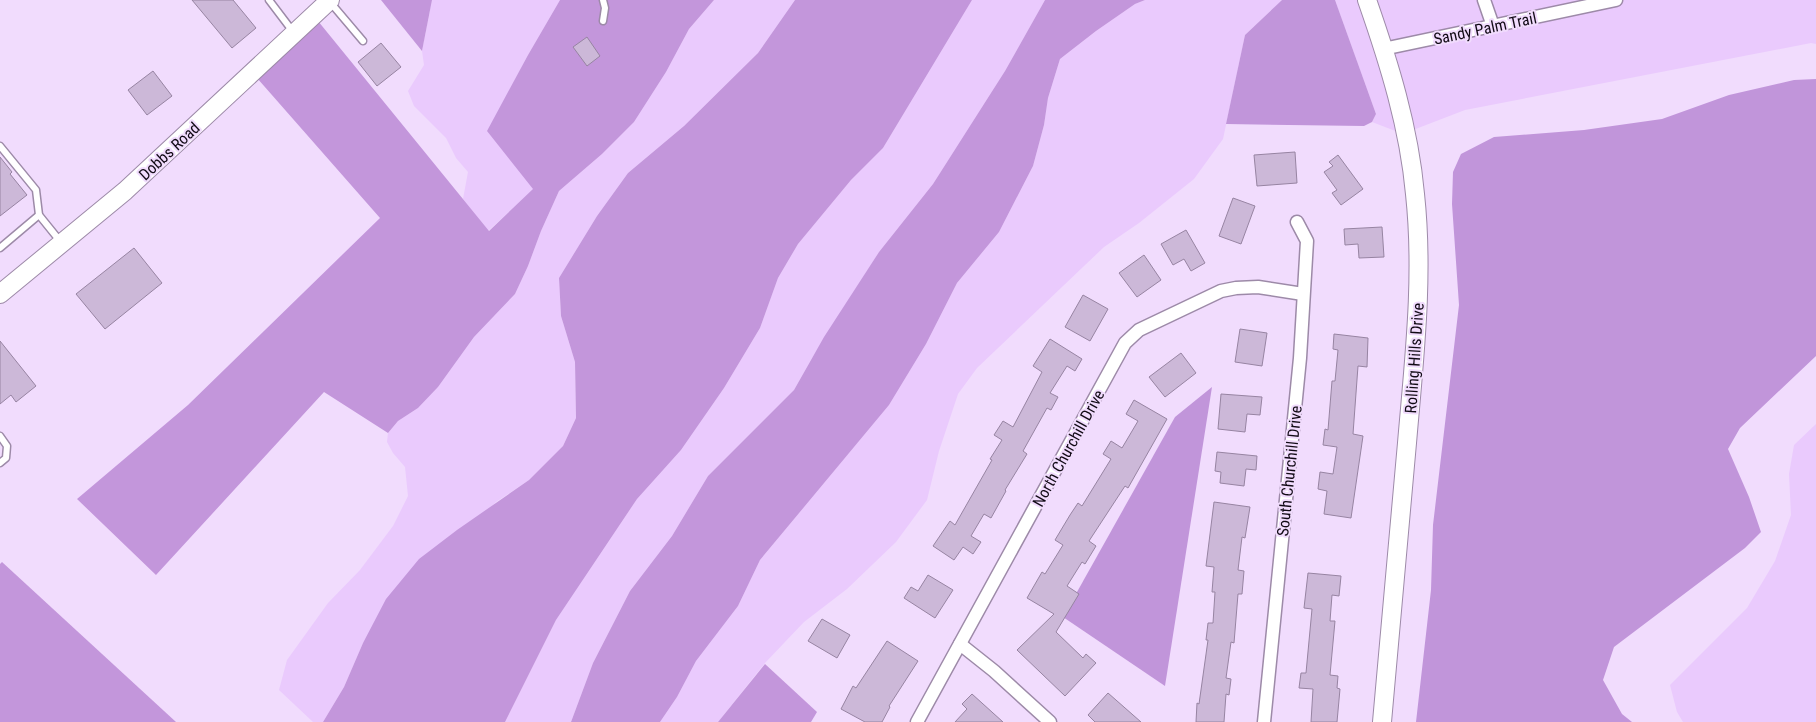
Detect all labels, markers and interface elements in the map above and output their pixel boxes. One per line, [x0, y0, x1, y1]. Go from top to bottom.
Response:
street label: Sandy Palm Trail [1432, 8, 1538, 49]
street label: Dobbs Road [135, 118, 204, 184]
street label: Rolling Hills Drive [1401, 302, 1428, 414]
street label: North Churchill Drive [1029, 387, 1108, 510]
street label: South Churchill Drive [1273, 405, 1306, 537]

